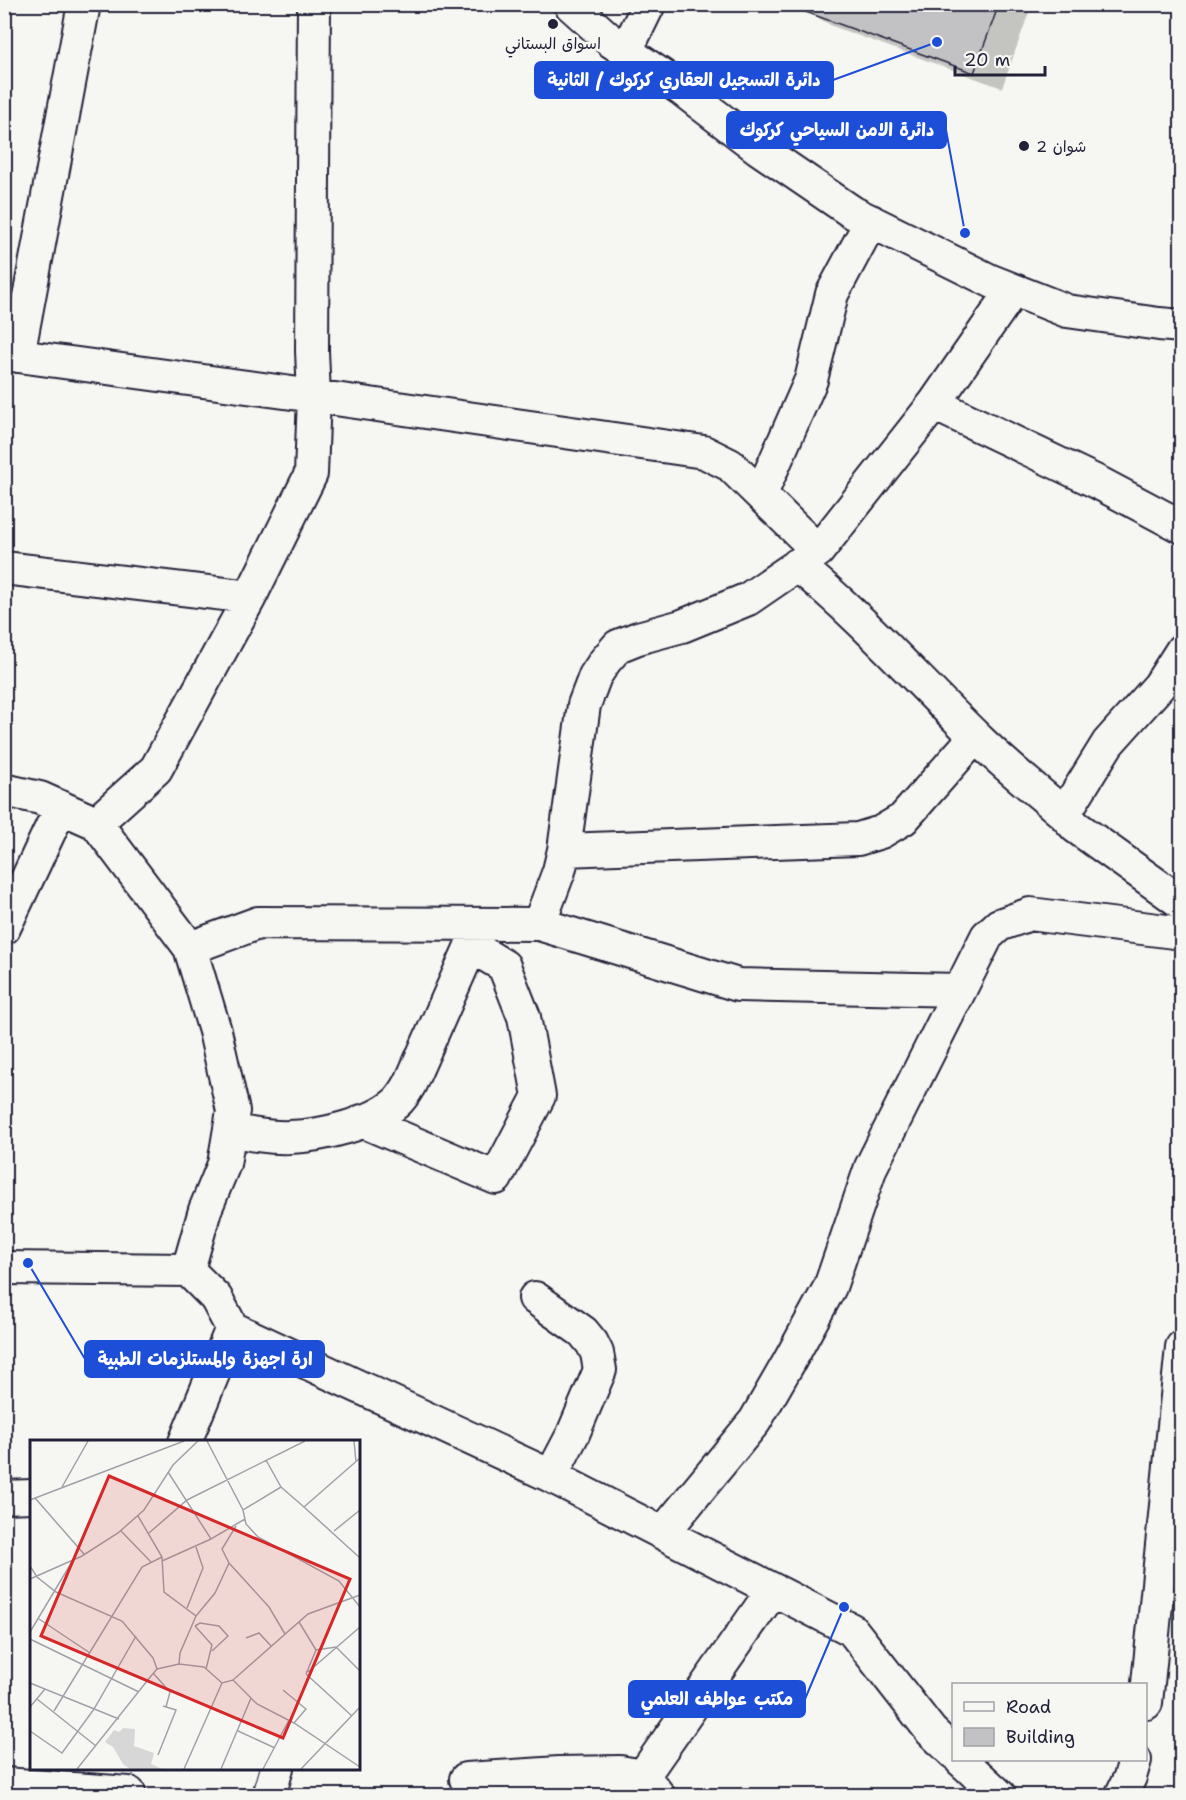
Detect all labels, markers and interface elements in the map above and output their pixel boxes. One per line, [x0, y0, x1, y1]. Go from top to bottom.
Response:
marker: اسواق البستاني [546, 17, 560, 31]
place label: اسواق البستاني [505, 33, 601, 58]
scale bar [955, 39, 1045, 77]
text: 20 m [964, 48, 1010, 72]
callout: دائرة التسجيل العقاري كركوك / الثانية [535, 62, 833, 98]
text: دائرة التسجيل العقاري كركوك / الثانية [547, 68, 821, 94]
callout: دائرة الامن السياحي كركوك [727, 112, 946, 148]
text: دائرة الامن السياحي كركوك [740, 118, 934, 146]
place label: شوان 2 [1036, 136, 1086, 157]
marker: شوان 2 [1017, 139, 1031, 153]
callout: ارة اجهزة والمستلزمات الطبية [85, 1341, 324, 1377]
text: ارة اجهزة والمستلزمات الطبية [97, 1347, 313, 1371]
inset map [30, 1440, 360, 1770]
callout: مكتب عواطف العلمي [629, 1681, 805, 1717]
legend [952, 1683, 1147, 1761]
text: مكتب عواطف العلمي [641, 1687, 793, 1715]
text: Road [1006, 1695, 1051, 1719]
text: Building [1006, 1725, 1075, 1749]

